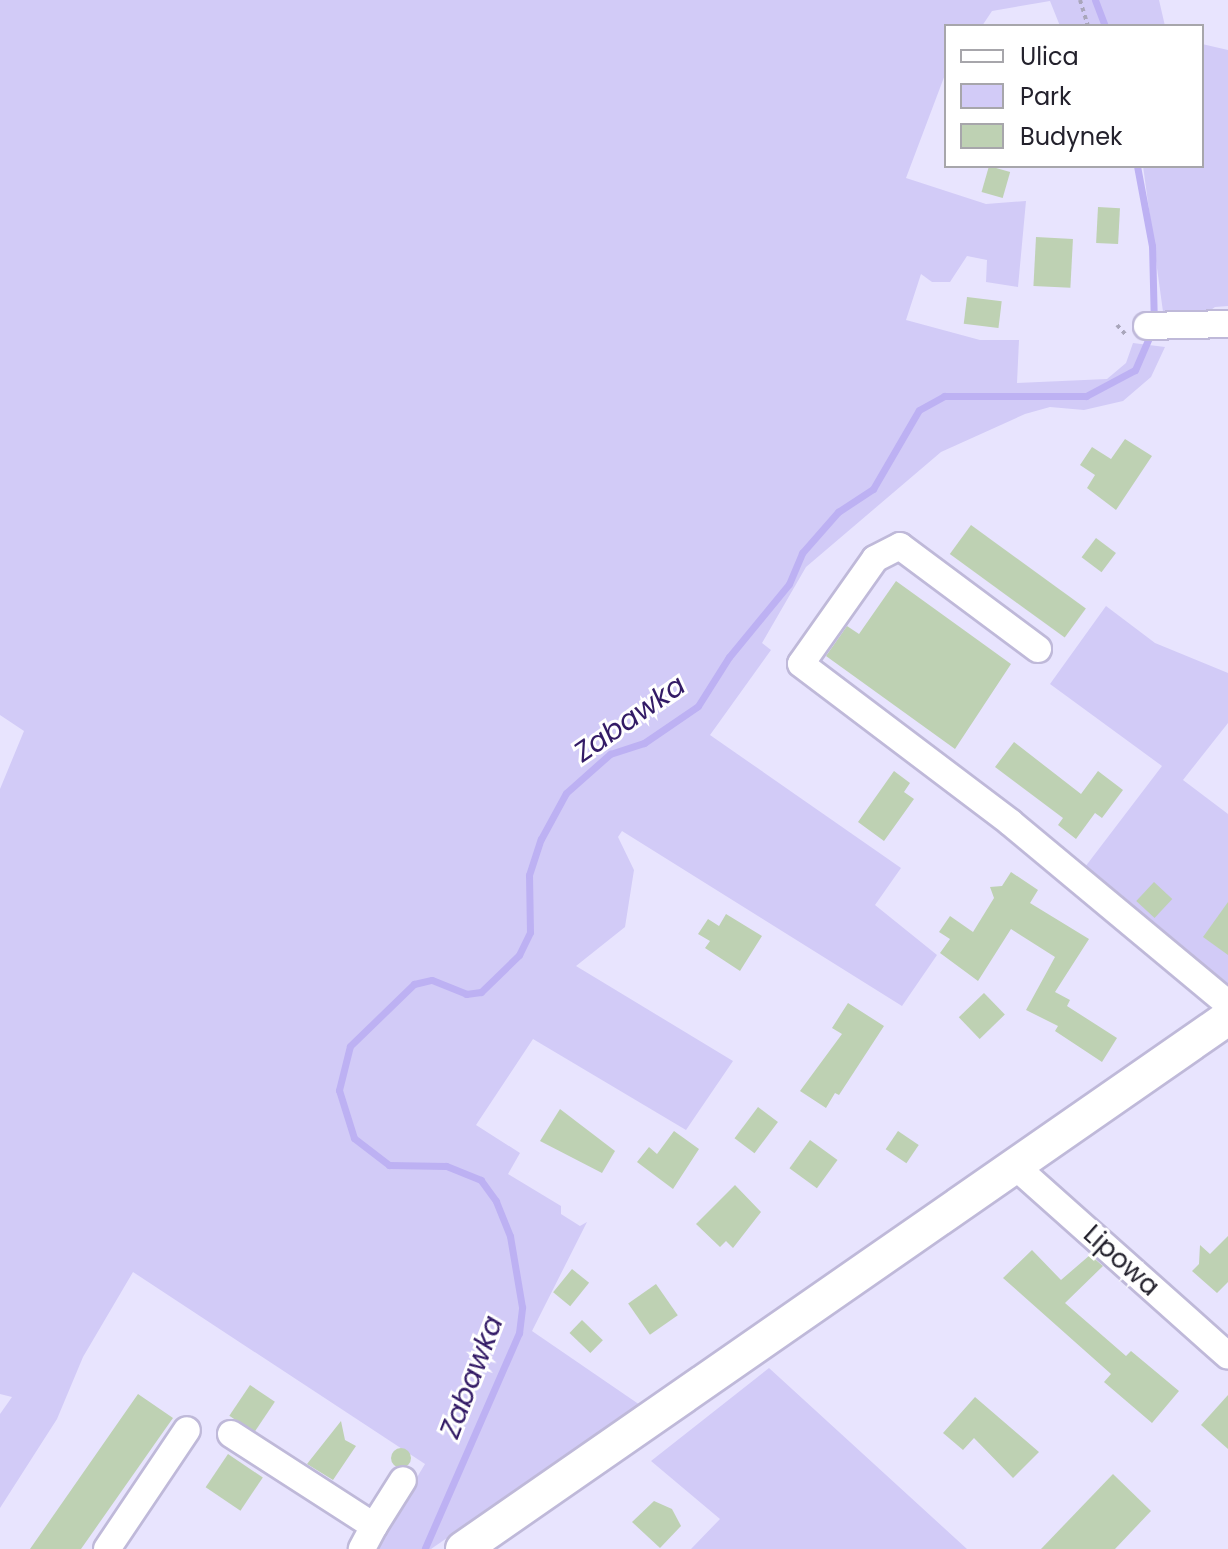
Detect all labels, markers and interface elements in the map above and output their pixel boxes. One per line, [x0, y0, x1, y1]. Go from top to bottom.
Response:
legend [944, 24, 1204, 168]
text: Ulica [1020, 40, 1079, 73]
text: Park [1020, 80, 1071, 113]
text: Budynek [1020, 120, 1122, 153]
water label: Zabawka [568, 668, 692, 770]
street label: Lipowa [1077, 1219, 1165, 1303]
water label: Zabawka [433, 1311, 511, 1443]

